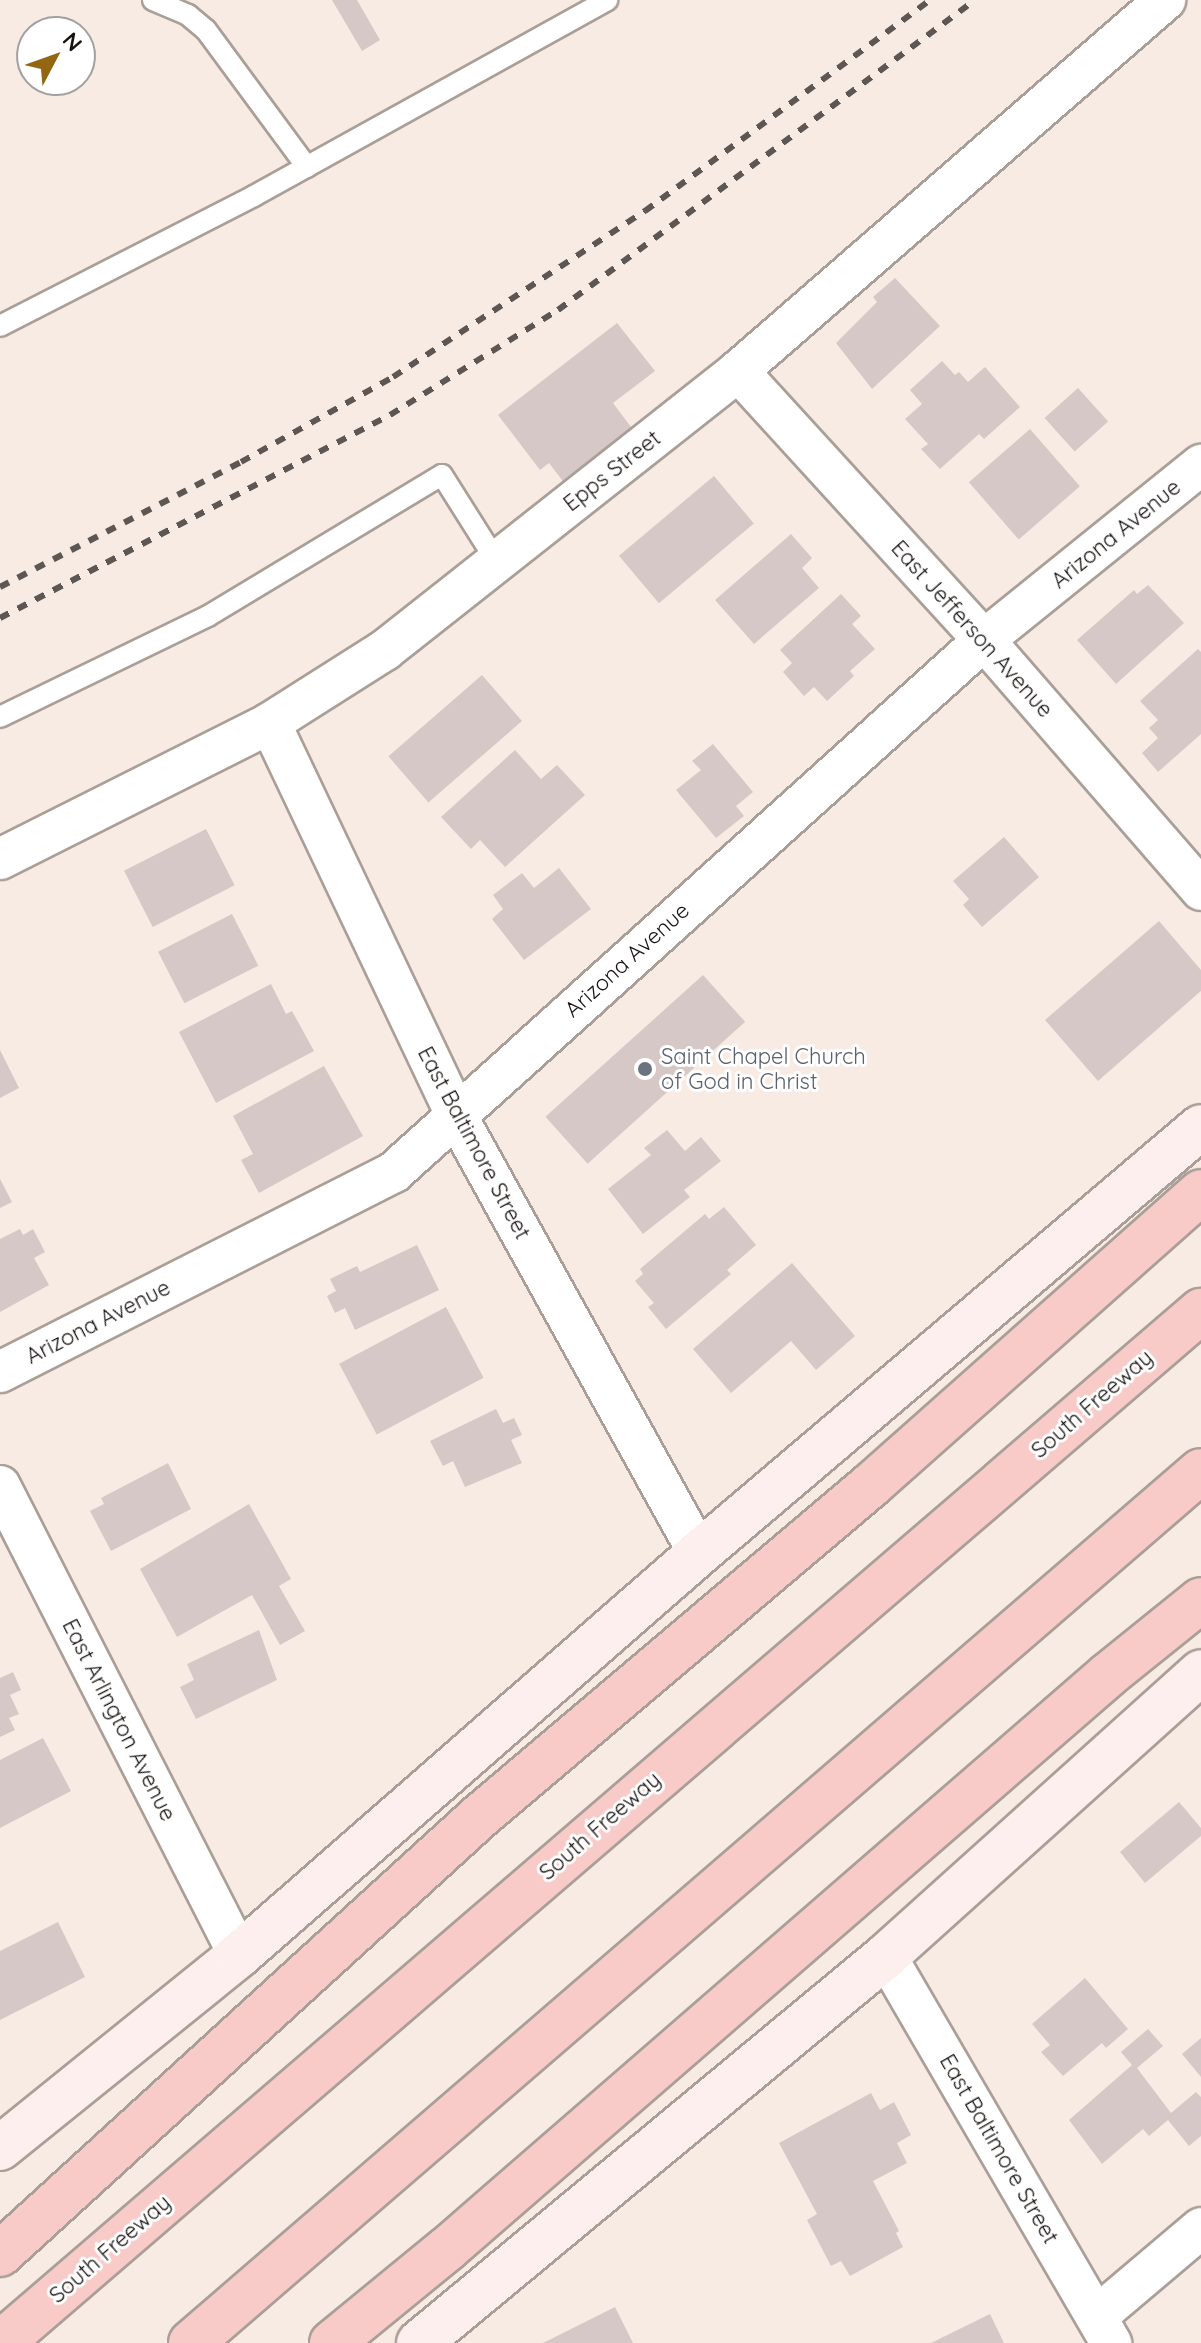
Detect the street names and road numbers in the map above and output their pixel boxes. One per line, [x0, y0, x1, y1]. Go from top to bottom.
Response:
street label: Epps Street [558, 425, 666, 517]
street label: Arizona Avenue [1046, 474, 1186, 594]
street label: East Jefferson Avenue [886, 535, 1058, 723]
street label: Arizona Avenue [559, 897, 695, 1023]
street label: East Baltimore Street [412, 1042, 536, 1244]
street label: Arizona Avenue [21, 1274, 175, 1370]
street label: South Freeway [1026, 1344, 1158, 1464]
street label: East Arlington Avenue [57, 1615, 181, 1825]
street label: South Freeway [534, 1766, 666, 1886]
street label: East Baltimore Street [934, 2050, 1064, 2248]
street label: South Freeway [44, 2189, 176, 2309]

